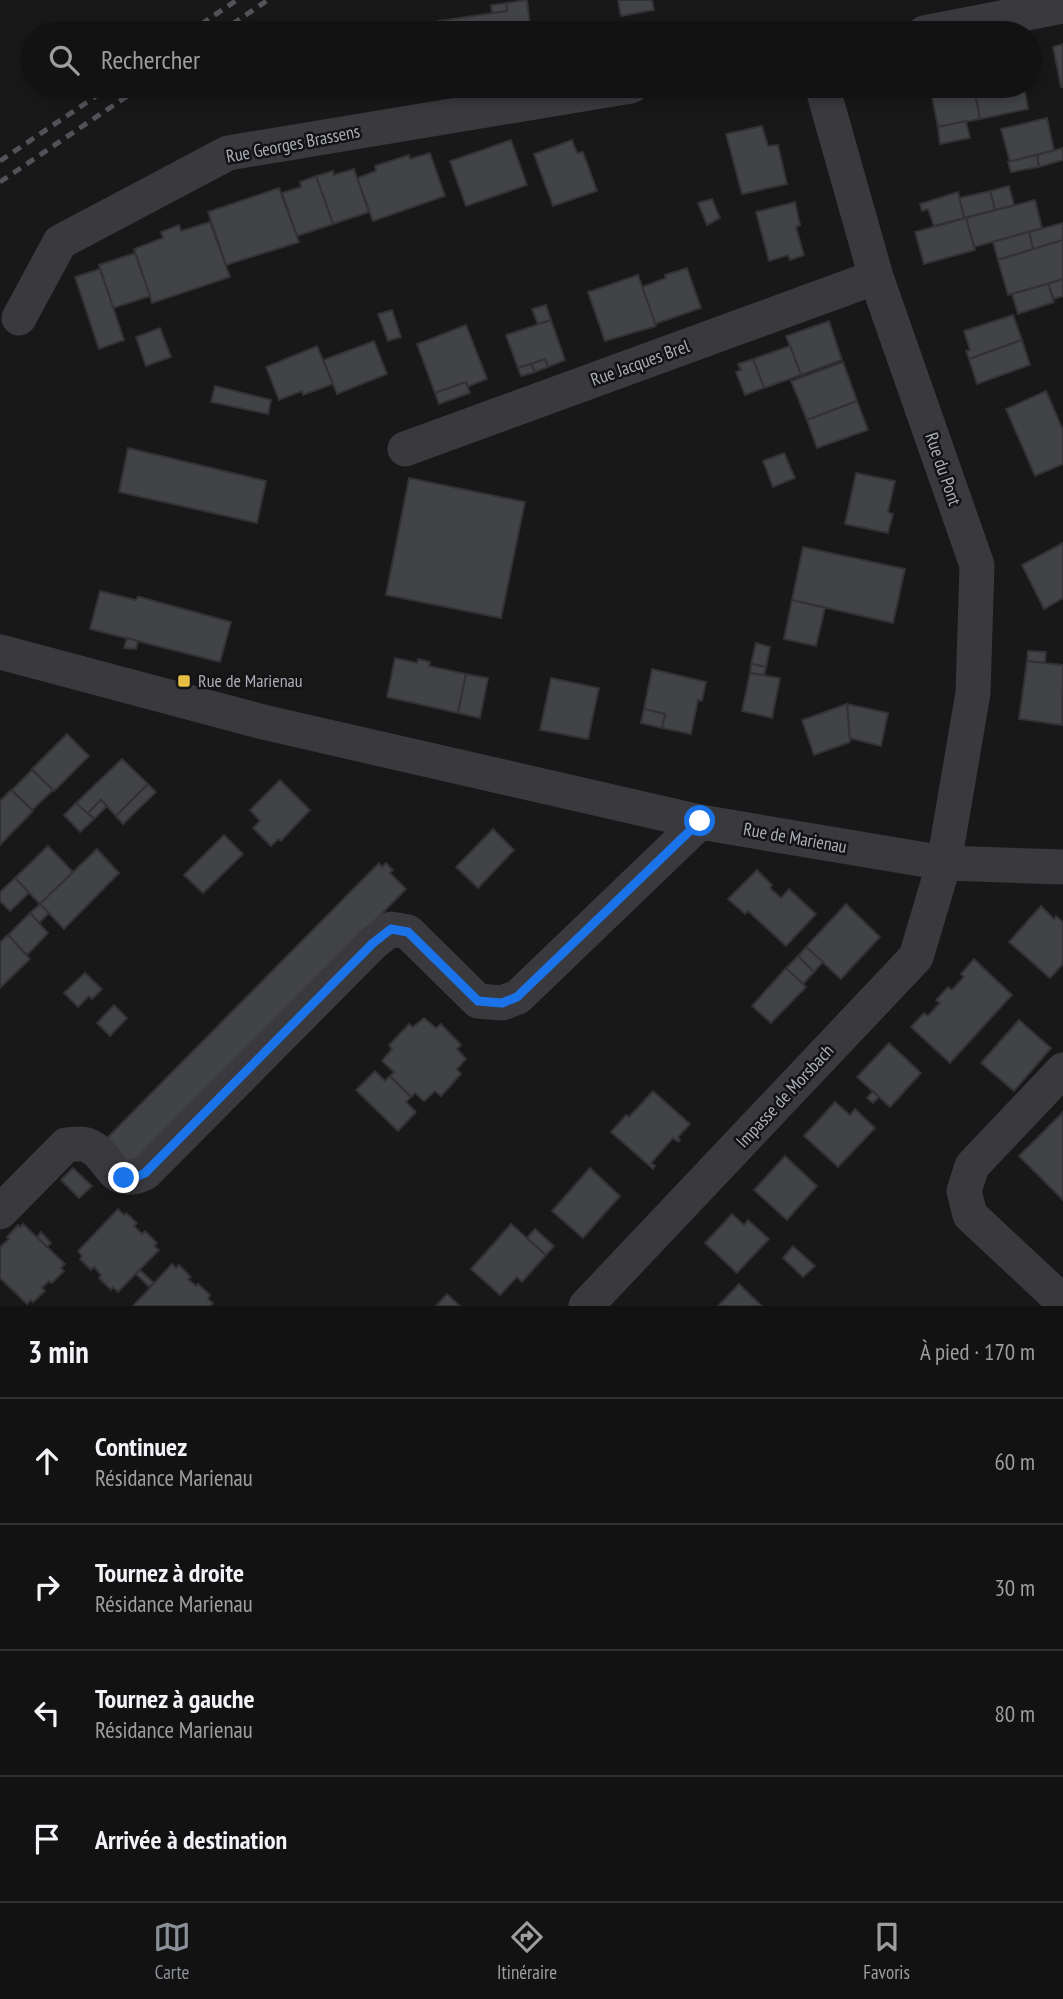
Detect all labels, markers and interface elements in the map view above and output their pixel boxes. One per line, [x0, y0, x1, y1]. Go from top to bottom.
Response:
search box [21, 21, 1042, 98]
icon: search [45, 41, 83, 79]
text: Rechercher [101, 43, 200, 76]
street label: Rue Georges Brassens [224, 119, 362, 168]
street label: Rue Jacques Brel [587, 334, 693, 391]
street label: Rue du Pont [920, 429, 967, 508]
place label: Rue de Marienau [198, 669, 303, 692]
marker: Rue de Marienau [176, 673, 192, 689]
route start [684, 805, 715, 836]
street label: Rue de Marienau [742, 817, 849, 858]
street label: Impasse de Morsbach [731, 1039, 838, 1152]
route end [108, 1162, 139, 1193]
text: 3 min [28, 1332, 89, 1371]
text: À pied · 170 m [920, 1337, 1035, 1366]
text: Continuez [95, 1430, 187, 1463]
icon: ahead [28, 1442, 66, 1480]
text: 60 m [994, 1447, 1035, 1476]
text: Résidance Marienau [95, 1463, 253, 1492]
text: Tournez à droite [95, 1556, 244, 1589]
icon: right [28, 1568, 66, 1606]
text: 30 m [994, 1573, 1035, 1602]
text: Résidance Marienau [95, 1589, 253, 1618]
text: Tournez à gauche [95, 1682, 255, 1715]
icon: left [28, 1694, 66, 1732]
text: 80 m [994, 1699, 1035, 1728]
text: Résidance Marienau [95, 1715, 253, 1744]
icon: arrive [28, 1820, 66, 1858]
text: Arrivée à destination [95, 1823, 287, 1856]
tab: Carte [153, 1918, 191, 1984]
tab: Itinéraire [497, 1918, 557, 1984]
tab: Favoris [863, 1918, 910, 1984]

